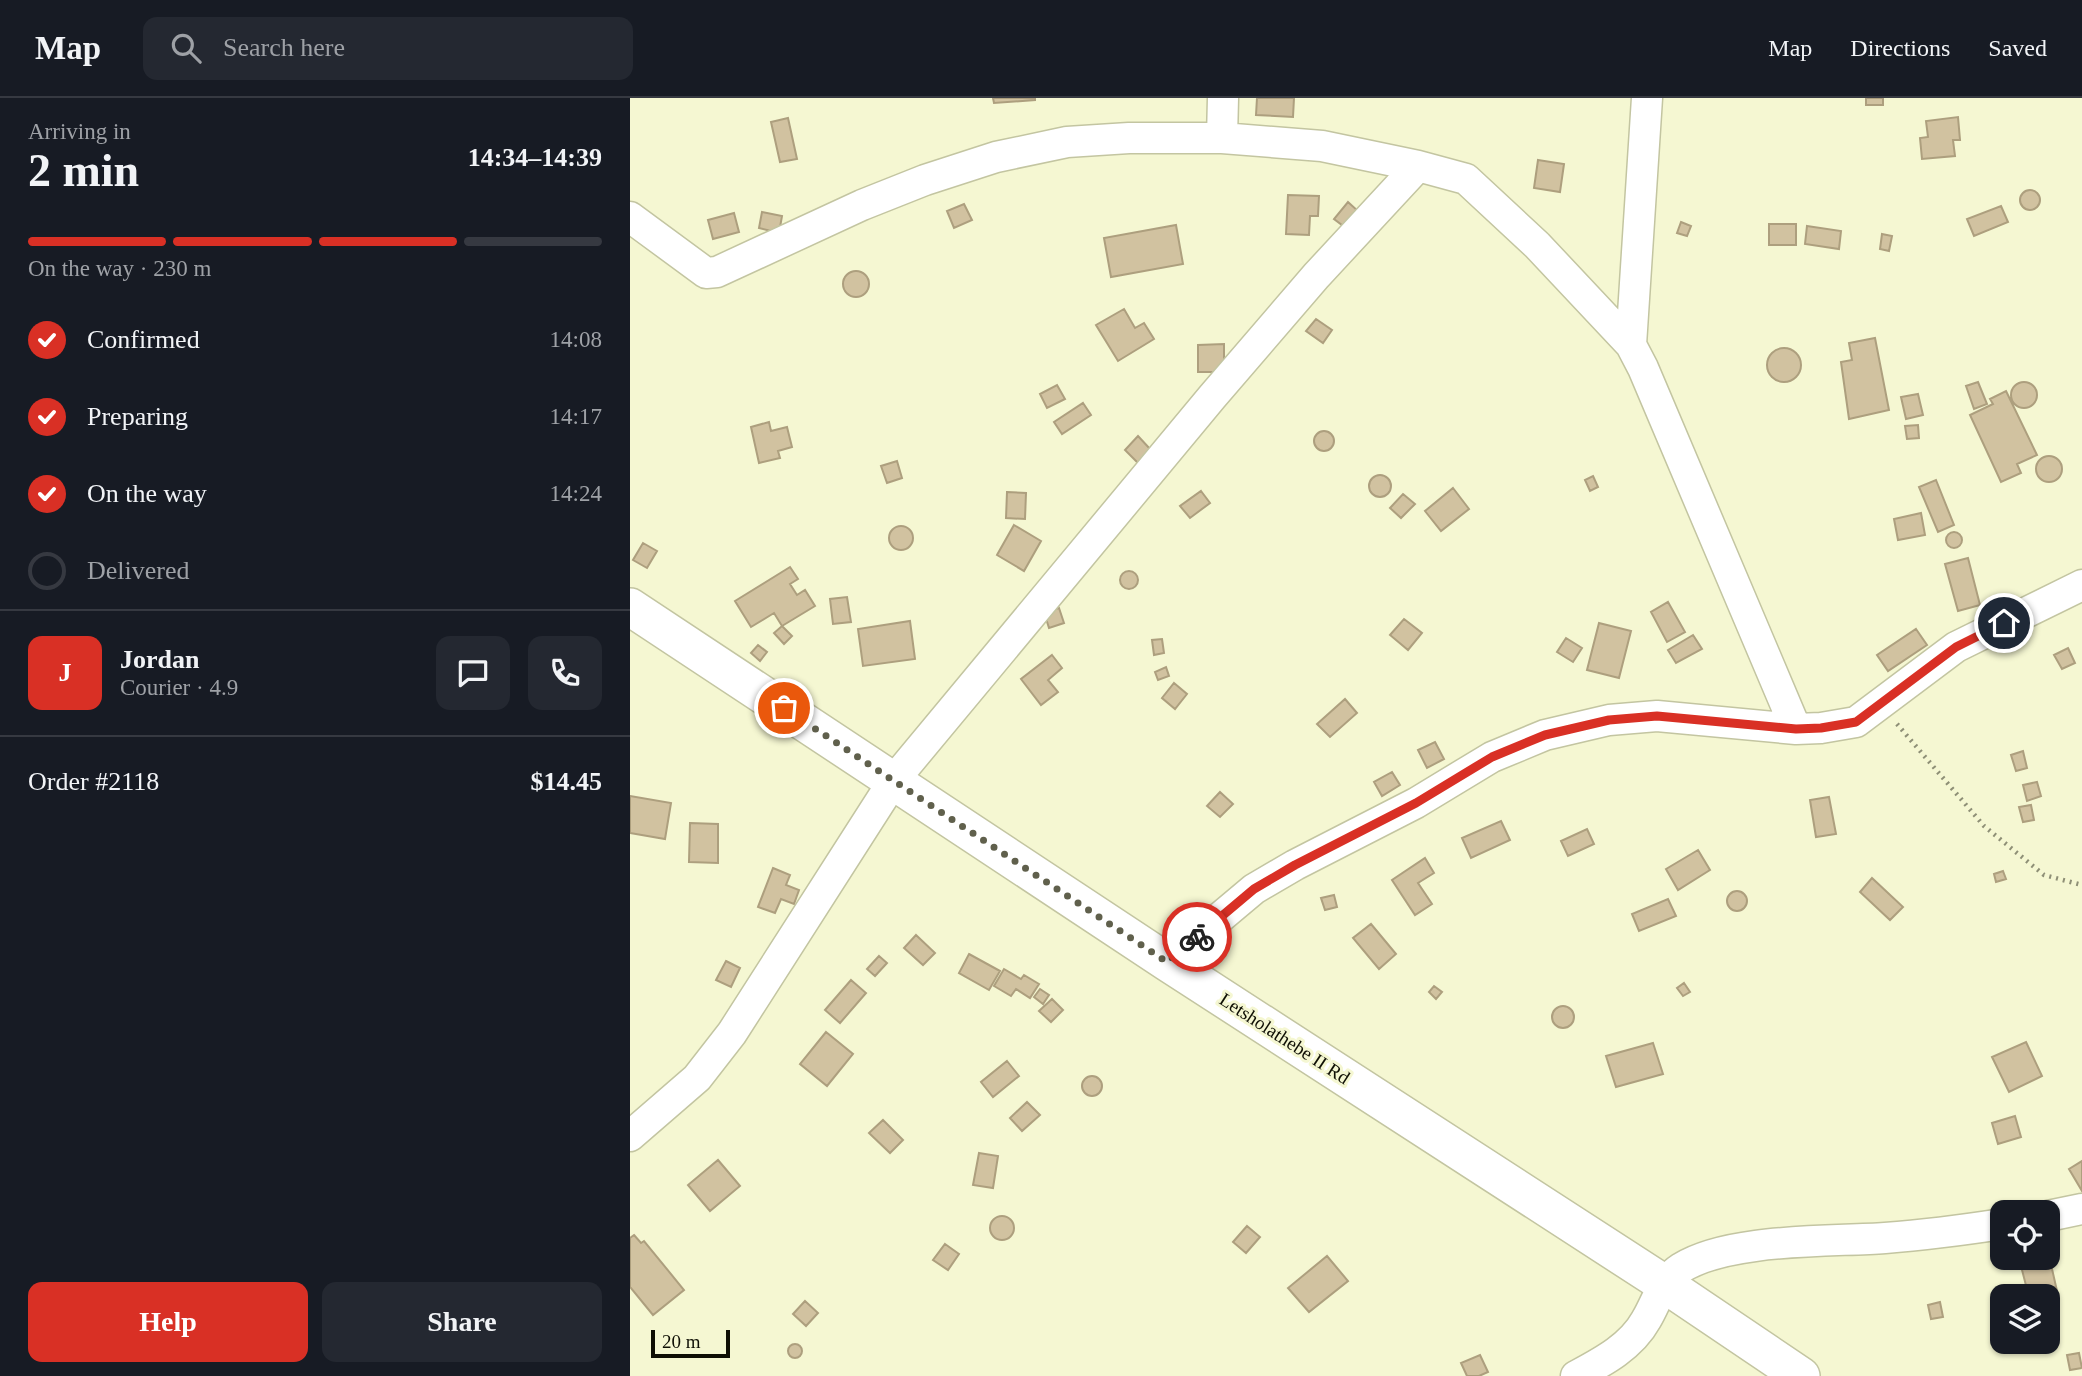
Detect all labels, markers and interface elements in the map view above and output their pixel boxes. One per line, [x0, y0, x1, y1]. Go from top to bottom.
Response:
search box [143, 17, 633, 80]
icon: search [167, 29, 205, 67]
text: Map [35, 30, 101, 66]
text: Search here [223, 33, 345, 62]
text: Map [1768, 35, 1812, 61]
text: Directions [1850, 35, 1950, 61]
text: Saved [1988, 35, 2047, 61]
text: Arriving in [28, 119, 131, 144]
text: 14:34–14:39 [468, 143, 602, 172]
text: 2 min [28, 145, 139, 196]
text: On the way · 230 m [28, 256, 211, 281]
icon: check [28, 321, 66, 359]
text: Confirmed [87, 325, 200, 354]
text: 14:08 [550, 327, 602, 352]
icon: check [28, 398, 66, 436]
text: Preparing [87, 402, 188, 431]
text: 14:17 [550, 404, 602, 429]
icon: check [28, 475, 66, 513]
text: On the way [87, 479, 207, 508]
text: 14:24 [550, 481, 602, 506]
text: Delivered [87, 556, 190, 585]
pin [1974, 593, 2034, 653]
icon: home [1985, 604, 2023, 642]
button: chat [436, 636, 510, 710]
button: phone [528, 636, 602, 710]
text: Jordan [120, 645, 199, 674]
text: J [59, 658, 72, 687]
text: Courier · 4.9 [120, 675, 238, 700]
pin [754, 678, 814, 738]
icon: bag [765, 689, 803, 727]
text: Order #2118 [28, 767, 159, 796]
text: $14.45 [531, 767, 602, 796]
courier [1162, 902, 1232, 972]
icon: bike [1178, 918, 1216, 956]
street label: Letsholathebe II Rd [1216, 989, 1354, 1089]
map controls [1990, 1200, 2060, 1354]
button: locate [1990, 1200, 2060, 1270]
button: Help [28, 1282, 308, 1362]
button: Share [322, 1282, 602, 1362]
button: layers [1990, 1284, 2060, 1354]
scale bar [651, 1327, 730, 1359]
text: 20 m [662, 1331, 701, 1352]

